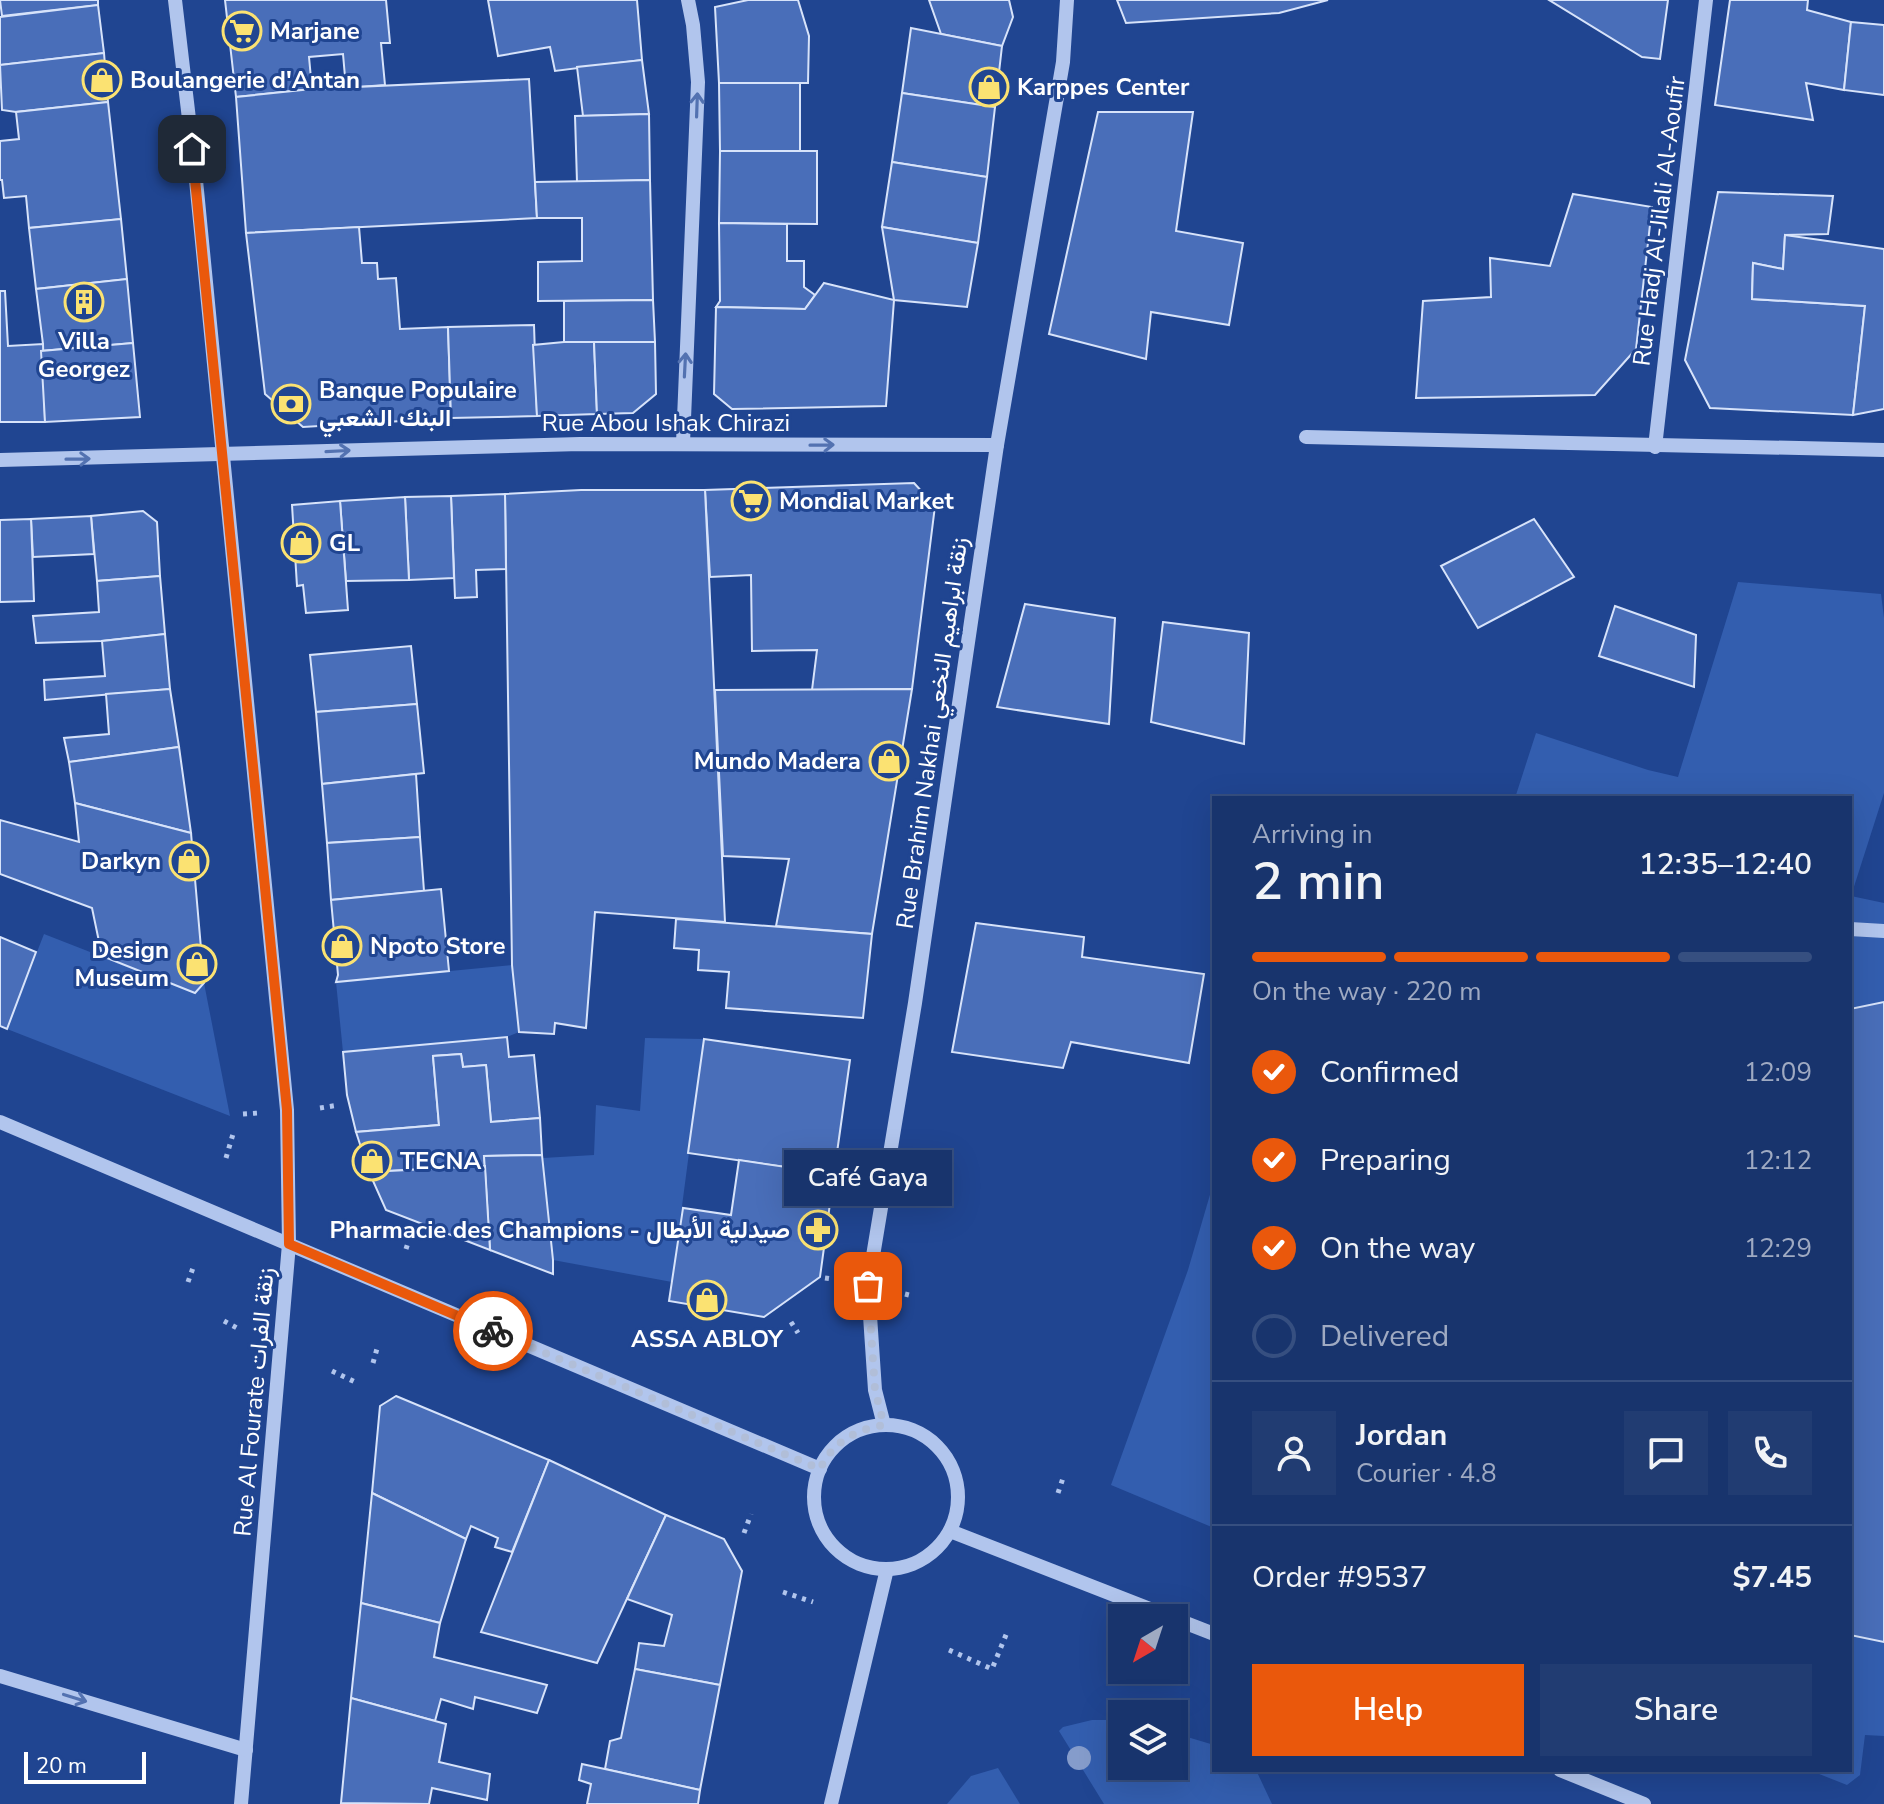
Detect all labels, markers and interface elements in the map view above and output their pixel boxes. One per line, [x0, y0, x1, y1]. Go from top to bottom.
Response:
supermarket icon: Marjane [221, 10, 263, 52]
place label: Marjane [270, 15, 360, 47]
shop icon: Boulangerie d'Antan [81, 59, 123, 101]
place label: Boulangerie d'Antan [130, 64, 360, 96]
shop icon: Karppes Center [968, 66, 1010, 108]
place label: Karppes Center [1017, 71, 1190, 103]
street label: Rue Hadj Al-Jilali Al-Aoufir [1625, 74, 1693, 368]
one-way arrow [689, 92, 704, 119]
pin [158, 115, 226, 183]
icon: home [170, 127, 214, 171]
building icon: Villa Georgez [63, 281, 105, 323]
place label: Villa Georgez [38, 325, 130, 385]
one-way arrow [678, 352, 693, 379]
place label: Banque Populaire البنك الشعبي [319, 374, 517, 438]
bank icon: Banque Populaire البنك الشعبي [270, 383, 312, 425]
street label: Rue Abou Ishak Chirazi [542, 407, 790, 439]
one-way arrow [808, 437, 835, 452]
one-way arrow [324, 443, 351, 458]
one-way arrow [64, 451, 91, 467]
supermarket icon: Mondial Market [730, 480, 772, 522]
place label: Mondial Market [779, 485, 954, 517]
shop icon: GL [280, 522, 322, 564]
place label: GL [329, 527, 361, 559]
street label: Rue Brahim Nakhai زنقة ابراهيم النخعي [889, 535, 978, 931]
shop icon: Mundo Madera [868, 740, 910, 782]
place label: Mundo Madera [694, 745, 861, 777]
text: Arriving in [1252, 817, 1373, 852]
shop icon: Darkyn [168, 840, 210, 882]
text: 12:35–12:40 [1639, 844, 1812, 885]
place label: Darkyn [81, 845, 161, 877]
text: 2 min [1252, 846, 1385, 917]
shop icon: Npoto Store [321, 925, 363, 967]
place label: Npoto Store [370, 930, 506, 962]
place label: Design Museum [75, 934, 169, 994]
shop icon: Design Museum [176, 943, 218, 985]
text: On the way · 220 m [1252, 974, 1481, 1009]
icon: check [1252, 1050, 1296, 1094]
text: Confirmed [1320, 1052, 1460, 1093]
text: 12:09 [1744, 1055, 1812, 1090]
icon: check [1252, 1138, 1296, 1182]
shop icon: TECNA [351, 1140, 393, 1182]
text: Preparing [1320, 1140, 1451, 1181]
text: 12:12 [1744, 1143, 1812, 1178]
place label: TECNA [400, 1145, 481, 1177]
callout: Café Gaya [784, 1150, 952, 1206]
text: Café Gaya [808, 1160, 928, 1195]
pharmacy icon: Pharmacie des Champions - صيدلية الأبطال [797, 1209, 839, 1251]
place label: Pharmacie des Champions - صيدلية الأبطال [329, 1214, 790, 1246]
icon: check [1252, 1226, 1296, 1270]
text: On the way [1320, 1228, 1475, 1269]
text: 12:29 [1744, 1231, 1812, 1266]
pin [834, 1252, 902, 1320]
icon: bag [846, 1264, 890, 1308]
street label: Rue Al Fourate زنقة الفرات [226, 1266, 282, 1538]
shop icon: ASSA ABLOY [686, 1279, 728, 1321]
courier [453, 1291, 533, 1371]
icon: bike [471, 1309, 515, 1353]
text: Delivered [1320, 1316, 1449, 1357]
place label: ASSA ABLOY [631, 1323, 784, 1355]
button: person [1252, 1411, 1336, 1495]
button: chat [1624, 1411, 1708, 1495]
button: phone [1728, 1411, 1812, 1495]
text: Jordan [1356, 1415, 1447, 1456]
text: Courier · 4.8 [1356, 1456, 1497, 1491]
text: Order #9537 [1252, 1557, 1427, 1598]
text: $7.45 [1733, 1557, 1812, 1598]
north arrow [1108, 1604, 1188, 1684]
map controls [1108, 1604, 1188, 1780]
button: Help [1252, 1664, 1524, 1756]
button: Share [1540, 1664, 1812, 1756]
one-way arrow [61, 1691, 87, 1706]
button: layers [1108, 1700, 1188, 1780]
scale bar [24, 1748, 146, 1784]
text: 20 m [36, 1751, 87, 1781]

